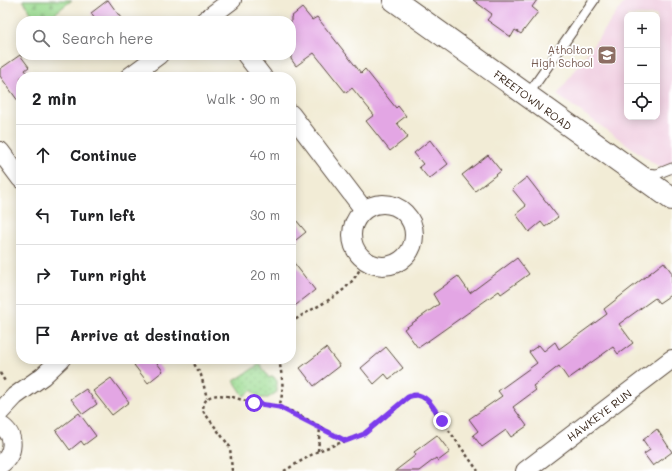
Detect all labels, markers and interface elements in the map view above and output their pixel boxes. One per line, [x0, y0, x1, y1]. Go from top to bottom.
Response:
map controls [624, 12, 660, 120]
button: + [624, 12, 660, 48]
search box [16, 16, 296, 60]
icon: search [30, 27, 52, 49]
text: Search here [62, 28, 153, 48]
place label: Atholton High School [531, 42, 593, 70]
school or university icon: Atholton High School [596, 44, 618, 66]
button: − [624, 48, 660, 84]
street label: FREETOWN ROAD [491, 67, 575, 133]
button: locate [624, 84, 660, 120]
text: 2 min [32, 87, 77, 109]
text: Walk · 90 m [206, 90, 280, 107]
icon: ahead [32, 144, 54, 166]
text: Continue [70, 145, 137, 165]
text: 40 m [250, 146, 280, 163]
icon: left [32, 204, 54, 226]
text: Turn left [70, 205, 135, 225]
text: 30 m [250, 206, 280, 223]
icon: right [32, 264, 54, 286]
text: Turn right [70, 265, 147, 285]
text: 20 m [250, 266, 280, 283]
icon: arrive [32, 324, 54, 346]
text: Arrive at destination [70, 325, 230, 345]
street label: HAWKEYE RUN [563, 386, 635, 444]
route start [245, 394, 263, 412]
route end [433, 412, 451, 430]

